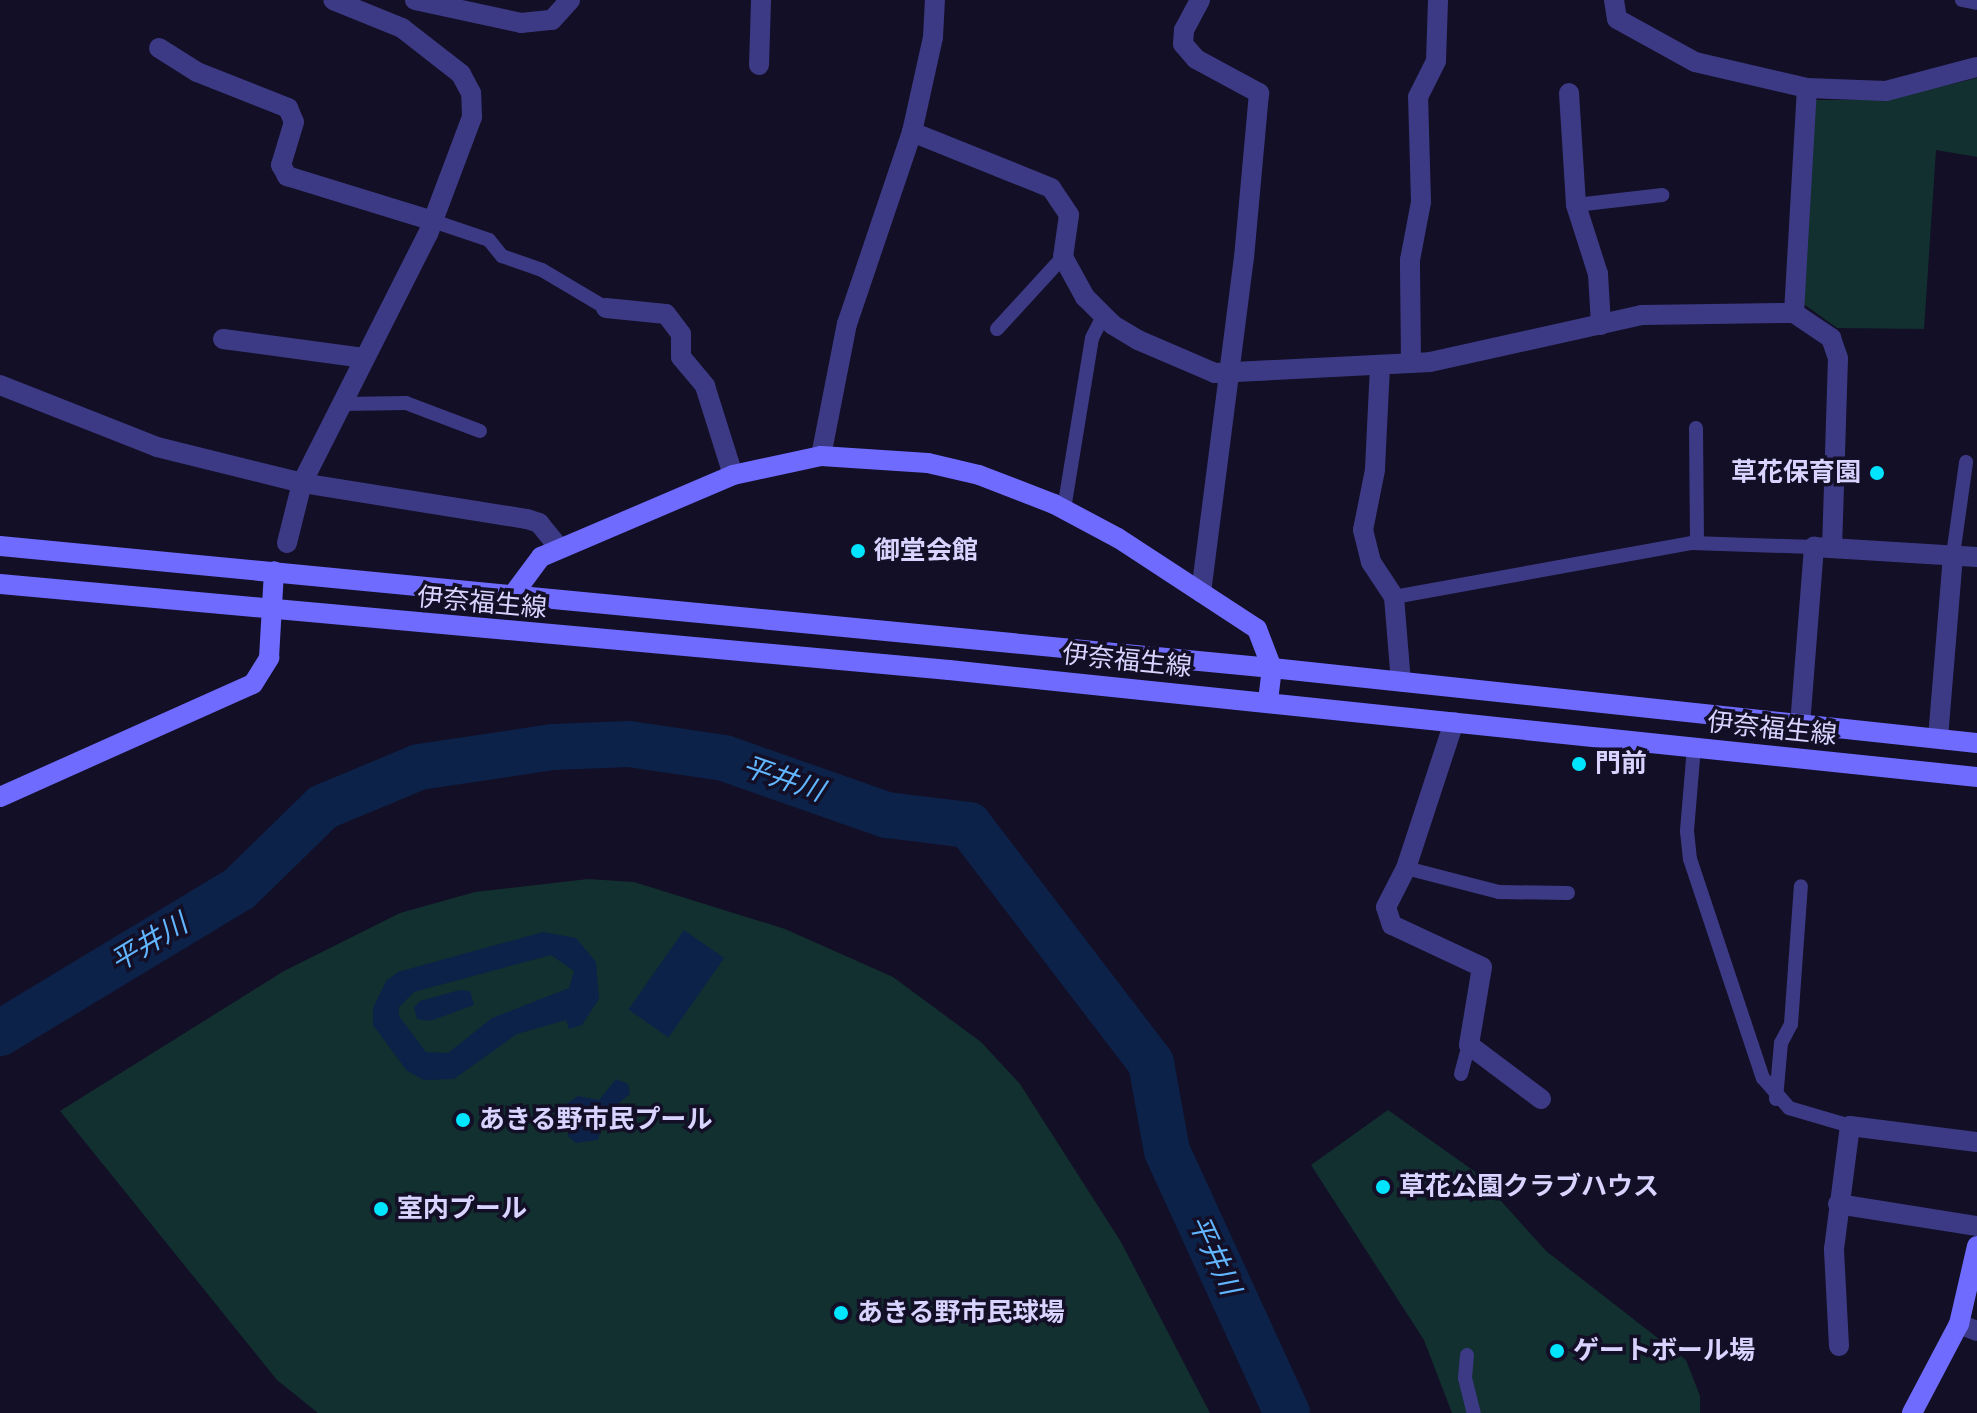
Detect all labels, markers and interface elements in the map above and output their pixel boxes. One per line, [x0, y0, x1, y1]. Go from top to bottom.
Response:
place label: 草花保育園 [1731, 457, 1861, 489]
marker: 草花保育園 [1868, 464, 1886, 482]
place label: 御堂会館 [874, 535, 978, 567]
marker: 御堂会館 [849, 542, 867, 560]
street label: 伊奈福生線 [416, 582, 548, 624]
street label: 伊奈福生線 [1061, 639, 1193, 683]
street label: 伊奈福生線 [1706, 707, 1838, 751]
place label: 門前 [1595, 748, 1647, 780]
water label: 平井川 [738, 749, 828, 809]
marker: 門前 [1570, 755, 1588, 773]
water label: 平井川 [104, 907, 194, 979]
place label: あきる野市民プール [479, 1104, 713, 1136]
marker: あきる野市民プール [454, 1111, 472, 1129]
place label: 草花公園クラブハウス [1399, 1171, 1659, 1203]
marker: 草花公園クラブハウス [1374, 1178, 1392, 1196]
place label: 室内プール [397, 1193, 527, 1225]
marker: 室内プール [372, 1200, 390, 1218]
water label: 平井川 [1181, 1210, 1247, 1300]
place label: あきる野市民球場 [857, 1297, 1065, 1329]
marker: あきる野市民球場 [832, 1304, 850, 1322]
place label: ゲートボール場 [1573, 1335, 1755, 1367]
marker: ゲートボール場 [1548, 1342, 1566, 1360]

